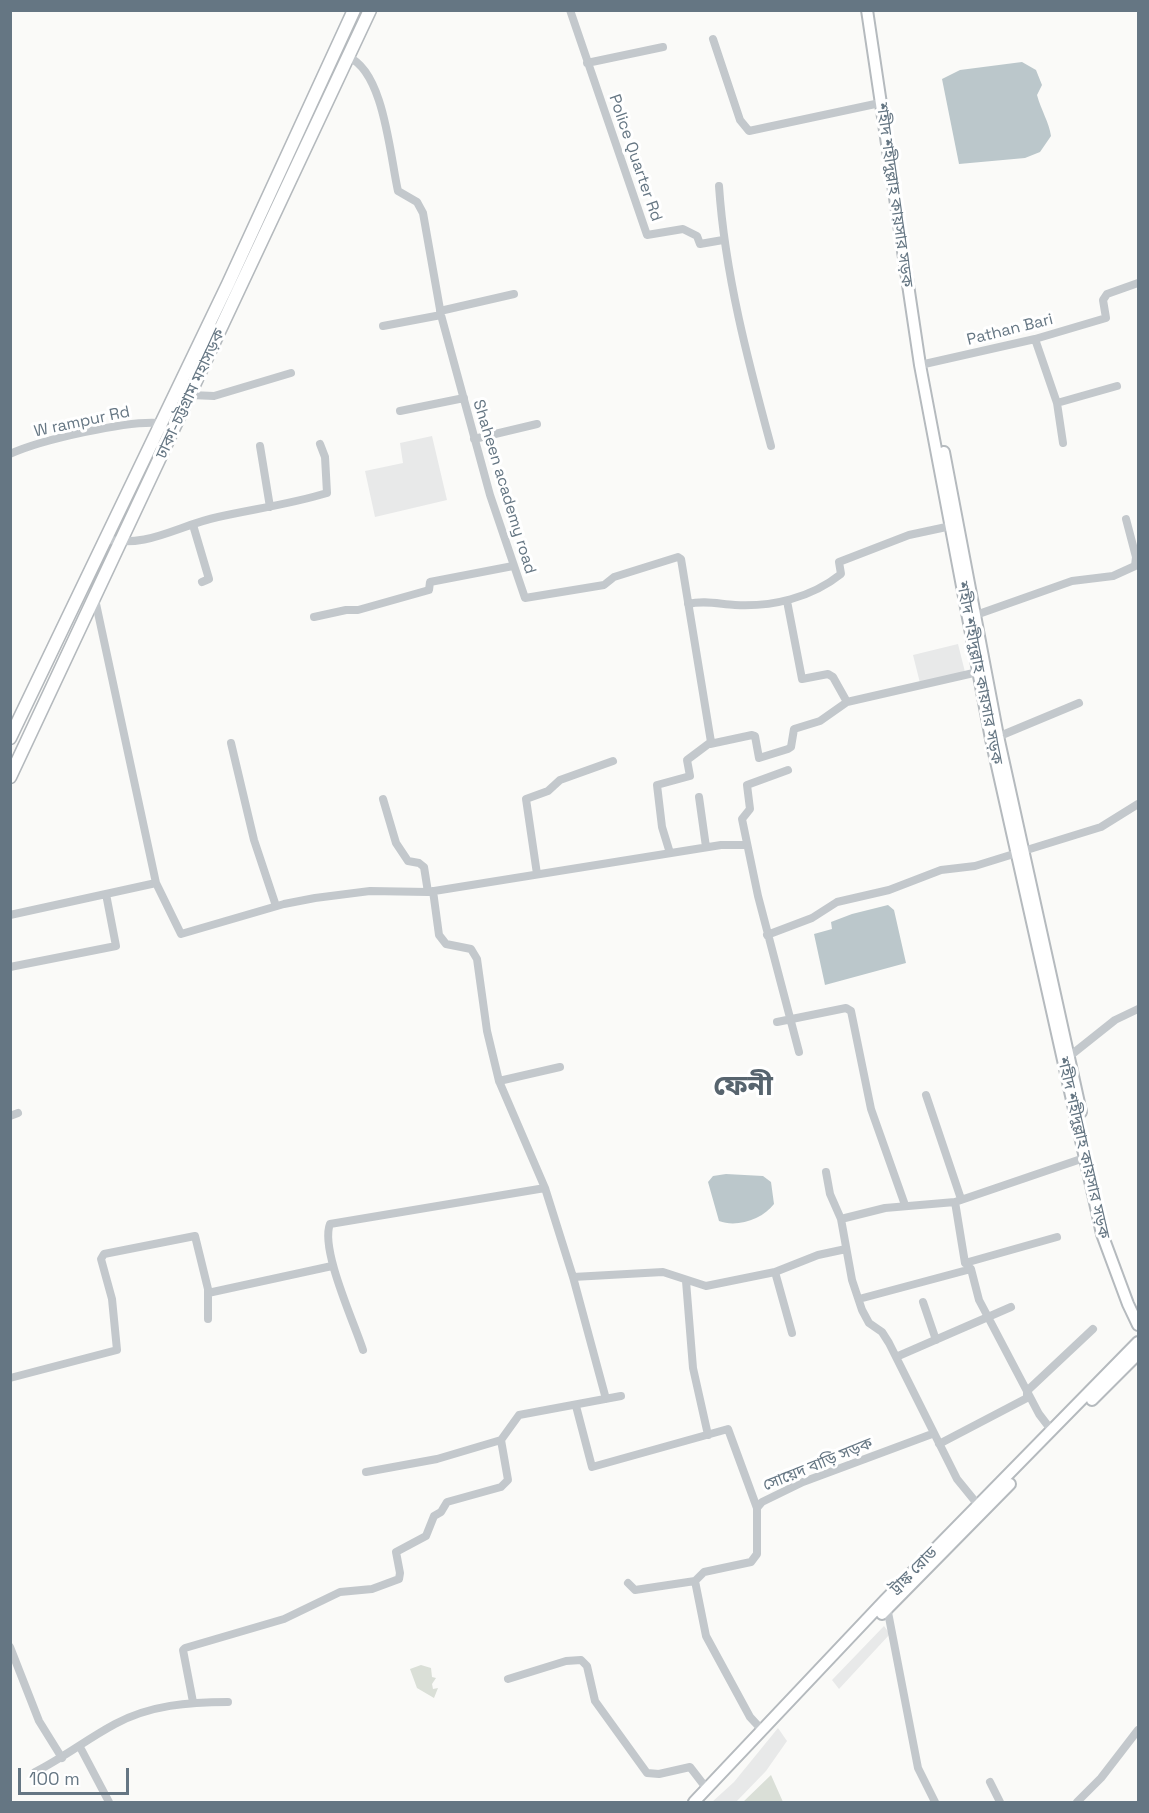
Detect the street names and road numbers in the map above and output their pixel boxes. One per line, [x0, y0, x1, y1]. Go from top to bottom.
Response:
street label: Police Quarter Rd [604, 92, 666, 224]
street label: শহীদ শহীদুল্লাহ কায়সার সড়ক [872, 102, 916, 288]
street label: Pathan Bari [965, 310, 1055, 350]
street label: ঢাকা-চট্টগ্রাম মহাসড়ক [152, 326, 230, 462]
street label: Shaheen academy road [468, 398, 540, 576]
street label: W rampur Rd [32, 402, 132, 442]
street label: শহীদ শহীদুল্লাহ কায়সার সড়ক [952, 580, 1006, 766]
street label: শহীদ শহীদুল্লাহ কায়সার সড়ক [1053, 1055, 1113, 1241]
street label: সোয়েদ বাড়ি সড়ক [760, 1434, 876, 1496]
street label: ট্রাঙ্ক রোড [886, 1543, 942, 1599]

